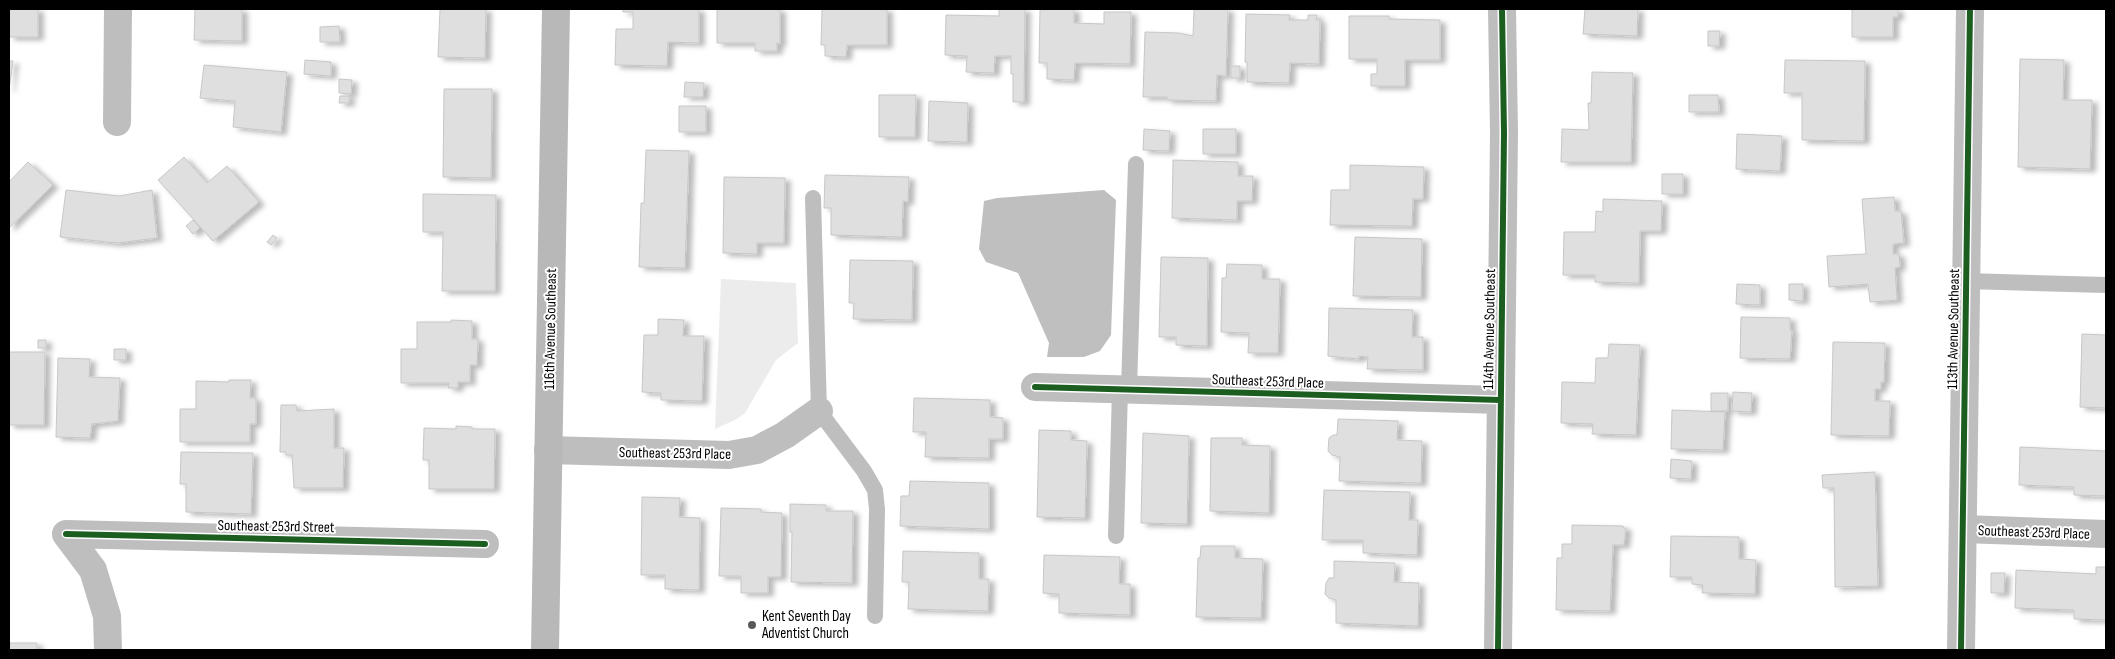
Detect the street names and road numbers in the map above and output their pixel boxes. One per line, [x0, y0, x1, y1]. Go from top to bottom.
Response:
street label: 116th Avenue Southeast [540, 268, 561, 390]
street label: 114th Avenue Southeast [1479, 268, 1500, 390]
street label: 113th Avenue Southeast [1943, 268, 1964, 390]
street label: Southeast 253rd Place [1212, 370, 1324, 393]
street label: Southeast 253rd Place [619, 443, 731, 464]
street label: Southeast 253rd Street [217, 516, 335, 537]
street label: Southeast 253rd Place [1978, 521, 2090, 544]

